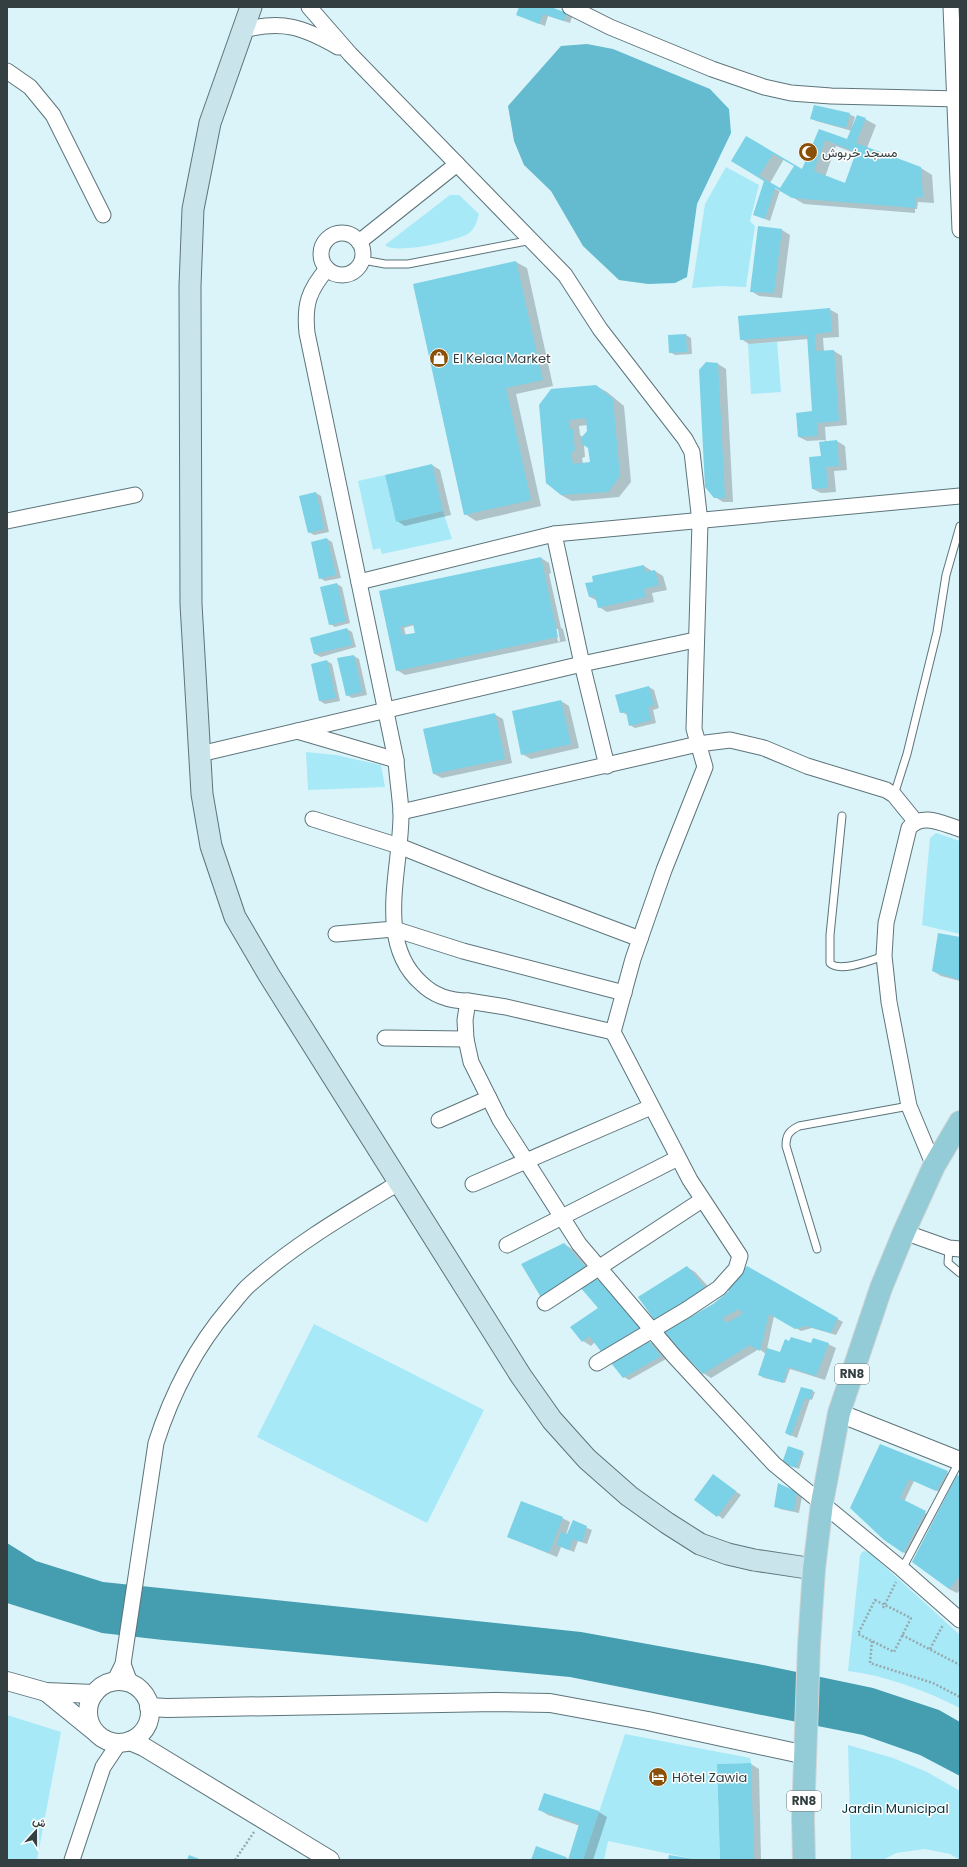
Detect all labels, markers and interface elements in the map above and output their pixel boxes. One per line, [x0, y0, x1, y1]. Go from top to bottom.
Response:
mosque icon: مسجد خربوش [797, 141, 819, 163]
place label: مسجد خربوش [822, 143, 898, 162]
shop icon: El Kelaa Market [428, 347, 450, 369]
place label: El Kelaa Market [453, 349, 551, 368]
road number: RN8 [835, 1364, 869, 1384]
hotel icon: Hôtel Zawia [647, 1766, 669, 1788]
place label: Hôtel Zawia [672, 1768, 747, 1787]
road number: RN8 [787, 1791, 821, 1811]
park label: Jardin Municipal [841, 1799, 949, 1818]
north arrow [16, 1811, 56, 1851]
text: ش [31, 1812, 49, 1832]

